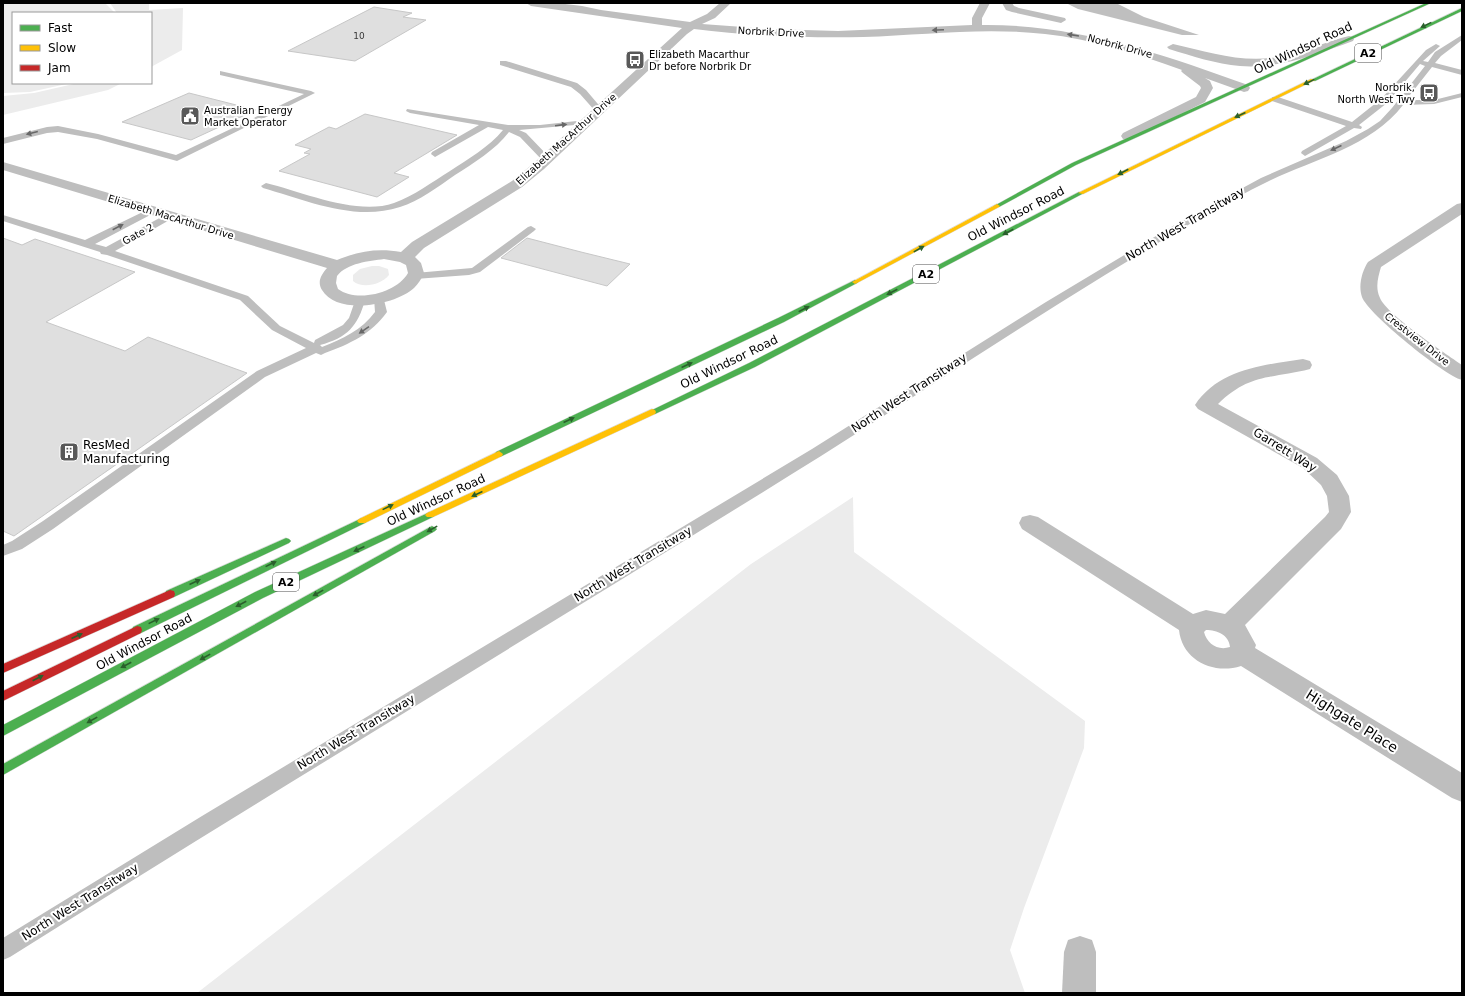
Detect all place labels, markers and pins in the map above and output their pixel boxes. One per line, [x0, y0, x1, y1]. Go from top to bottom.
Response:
bus stop icon: Elizabeth Macarthur Dr before Norbrik Dr [624, 49, 646, 71]
place label: Elizabeth Macarthur Dr before Norbrik Dr [649, 49, 752, 72]
place label: Norbrik, North West Twy [1338, 82, 1415, 105]
bus stop icon: Norbrik, North West Twy [1418, 82, 1440, 104]
public building icon: Australian Energy Market Operator [179, 105, 201, 127]
place label: Australian Energy Market Operator [204, 105, 293, 128]
place label: ResMed Manufacturing [83, 438, 170, 466]
building icon: ResMed Manufacturing [58, 441, 80, 463]

